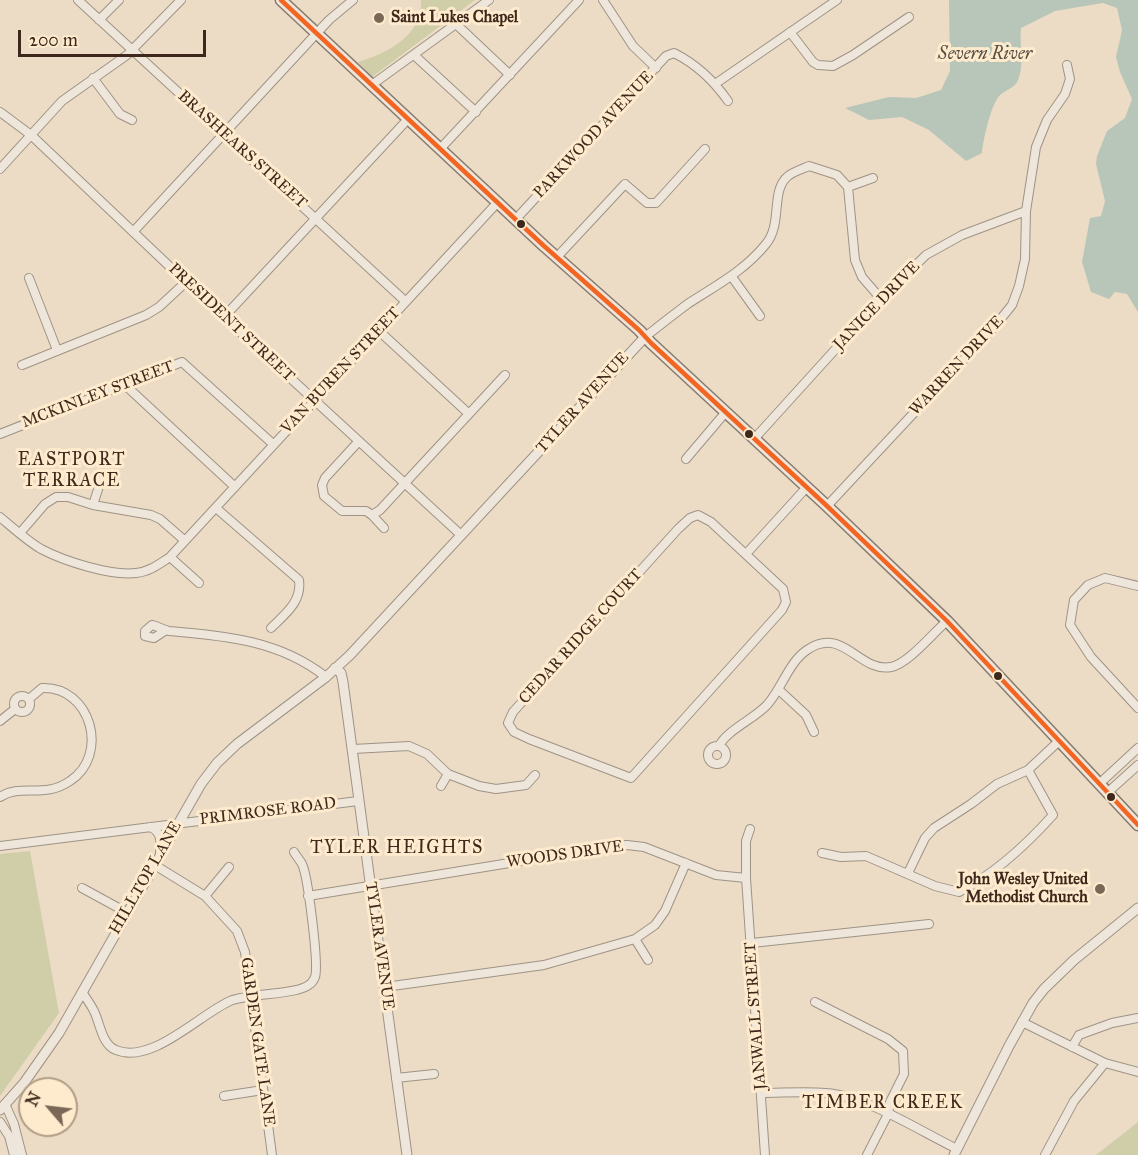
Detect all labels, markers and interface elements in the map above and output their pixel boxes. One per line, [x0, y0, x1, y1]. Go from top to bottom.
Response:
place label: Saint Lukes Chapel [391, 8, 518, 28]
marker: Saint Lukes Chapel [372, 11, 386, 25]
scale bar [21, 18, 208, 56]
text: 200 m [29, 29, 78, 51]
water label: Severn River [938, 44, 1032, 66]
street label: PARKWOOD AVENUE [530, 67, 658, 203]
street label: BRASHEARS STREET [174, 87, 310, 213]
unlabelled marker [515, 218, 527, 230]
street label: JANICE DRIVE [830, 257, 924, 355]
street label: PRESIDENT STREET [164, 260, 298, 386]
street label: VAN BUREN STREET [277, 304, 405, 438]
street label: WARREN DRIVE [906, 312, 1008, 420]
street label: TYLER AVENUE [533, 349, 633, 457]
street label: MCKINLEY STREET [19, 357, 177, 433]
unlabelled marker [743, 428, 755, 440]
district label: EASTPORT TERRACE [18, 450, 126, 492]
street label: CEDAR RIDGE COURT [515, 566, 647, 708]
unlabelled marker [992, 670, 1004, 682]
unlabelled marker [1105, 791, 1117, 803]
street label: PRIMROSE ROAD [199, 794, 337, 830]
street label: HILLTOP LANE [106, 818, 186, 938]
street label: WOODS DRIVE [505, 837, 625, 873]
district label: TYLER HEIGHTS [310, 838, 484, 860]
place label: John Wesley United Methodist Church [958, 870, 1088, 908]
street label: TYLER AVENUE [361, 881, 397, 1011]
marker: John Wesley United Methodist Church [1093, 882, 1107, 896]
street label: JANWALL STREET [741, 941, 771, 1091]
street label: GARDEN GATE LANE [236, 956, 278, 1128]
north arrow [18, 1077, 78, 1137]
text: N [22, 1089, 45, 1110]
district label: TIMBER CREEK [802, 1093, 964, 1115]

